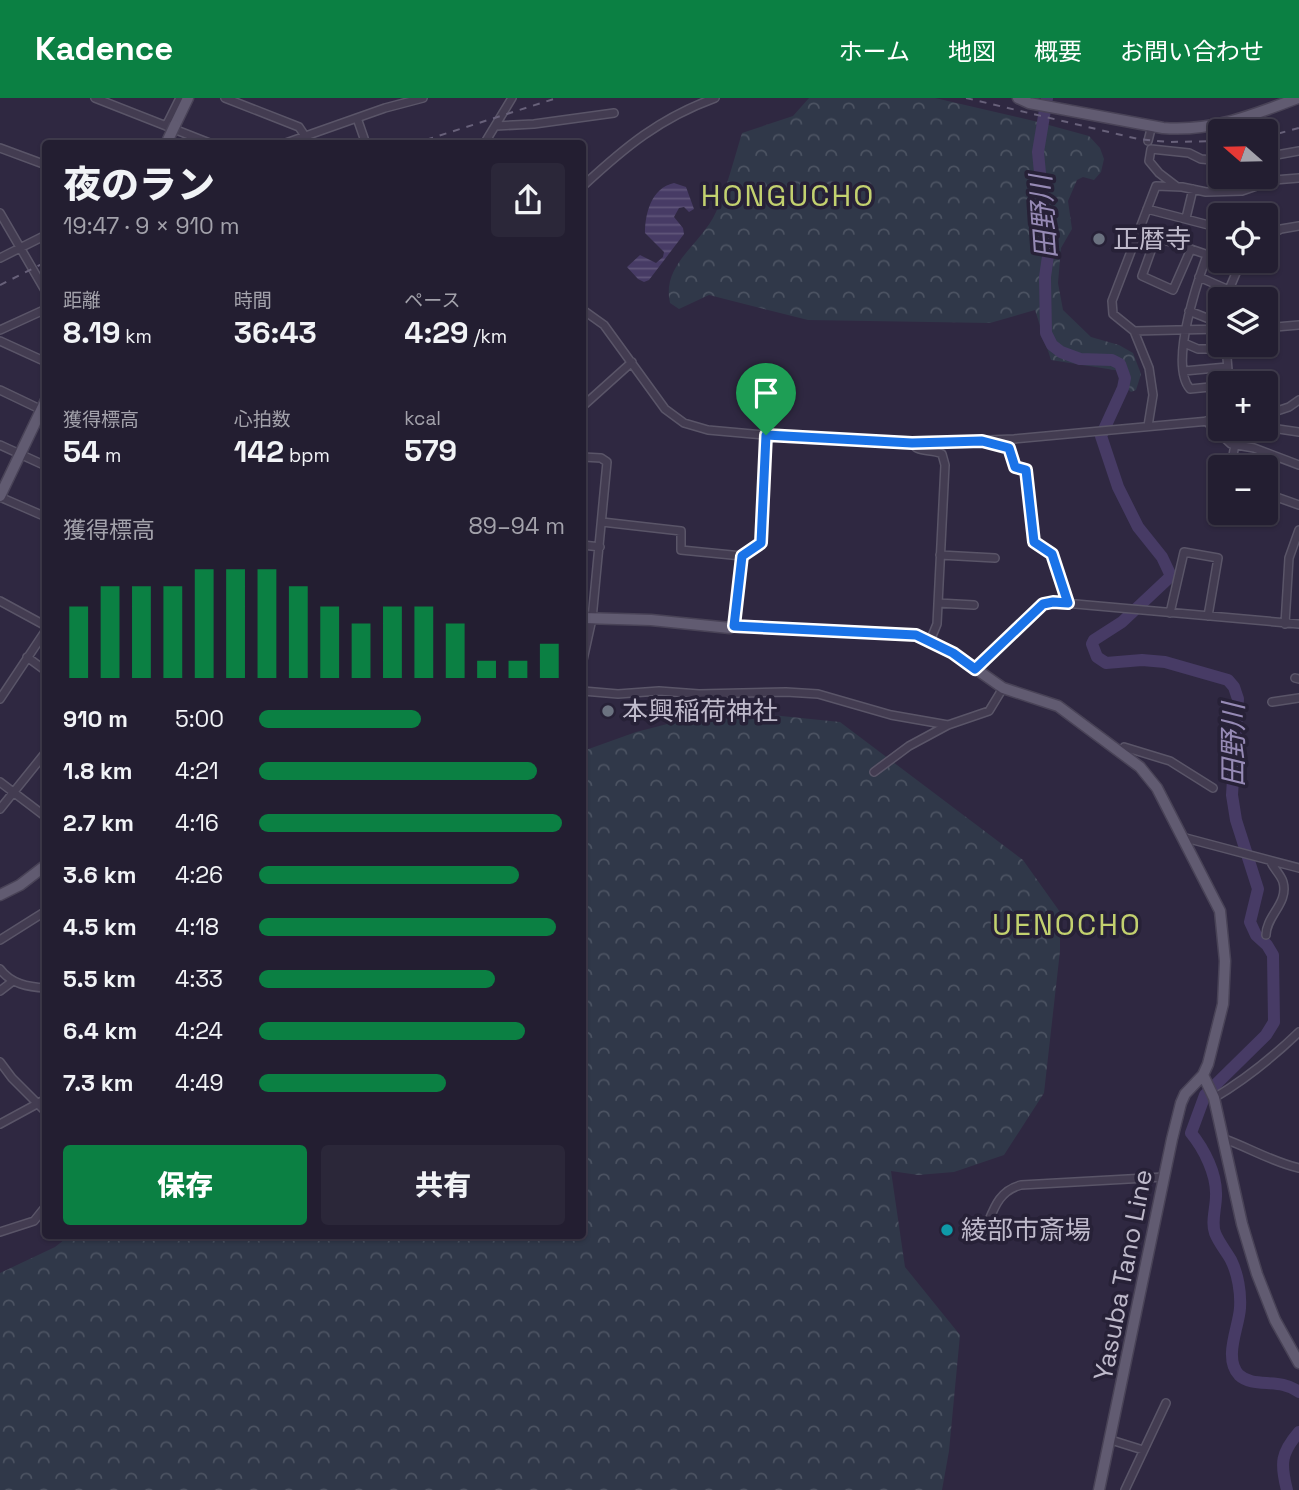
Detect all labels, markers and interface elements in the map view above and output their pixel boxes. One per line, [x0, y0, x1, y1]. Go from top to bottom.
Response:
text: Kadence [35, 28, 173, 70]
text: ホーム [839, 36, 910, 67]
text: 地図 [948, 36, 996, 67]
text: 概要 [1034, 36, 1082, 67]
text: お問い合わせ [1120, 36, 1264, 67]
north arrow [1208, 119, 1278, 189]
map controls [1208, 119, 1278, 525]
text: 夜のラン [63, 161, 215, 209]
button: share [491, 163, 565, 237]
water label: 田野川 [1022, 171, 1064, 260]
district label: HONGUCHO [701, 176, 875, 215]
button: locate [1208, 203, 1278, 273]
text: 19:47 · 9 × 910 m [63, 211, 240, 241]
place label: 正暦寺 [1113, 222, 1191, 256]
marker: 正暦寺 [1091, 231, 1107, 247]
button: layers [1208, 287, 1278, 357]
text: 距離 [63, 288, 101, 313]
text: 時間 [234, 288, 272, 313]
text: ペース [404, 288, 460, 313]
text: 8.19 [63, 313, 120, 352]
text: 36:43 [234, 313, 317, 352]
text: 4:29 [404, 313, 469, 352]
text: km [120, 324, 152, 349]
text: /km [469, 324, 507, 349]
pin [736, 363, 796, 435]
button: + [1208, 371, 1278, 441]
icon: arrive [747, 374, 785, 412]
text: kcal [404, 406, 441, 431]
text: 獲得標高 [63, 407, 139, 432]
text: 心拍数 [234, 407, 291, 432]
text: 579 [404, 431, 457, 470]
text: 54 [63, 432, 100, 471]
text: 142 [234, 432, 284, 471]
text: m [100, 443, 121, 468]
text: bpm [284, 443, 330, 468]
button: − [1208, 455, 1278, 525]
text: 89–94 m [468, 511, 565, 541]
text: 獲得標高 [63, 515, 155, 545]
place label: 本興稲荷神社 [622, 694, 778, 728]
water label: 田野川 [1215, 700, 1251, 787]
marker: 本興稲荷神社 [600, 703, 616, 719]
text: 910 m [63, 704, 128, 734]
text: 5:00 [175, 704, 224, 734]
text: 1.8 km [63, 756, 133, 786]
text: 4:21 [175, 756, 219, 786]
text: 2.7 km [63, 808, 134, 838]
text: 4:16 [175, 808, 219, 838]
text: 3.6 km [63, 860, 136, 890]
text: 4:26 [175, 860, 223, 890]
district label: UENOCHO [992, 905, 1142, 944]
text: 4.5 km [63, 912, 137, 942]
text: 4:18 [175, 912, 219, 942]
text: 5.5 km [63, 964, 136, 994]
text: 4:33 [175, 964, 223, 994]
text: 6.4 km [63, 1016, 137, 1046]
text: 4:24 [175, 1016, 223, 1046]
text: 7.3 km [63, 1068, 133, 1098]
text: 4:49 [175, 1068, 224, 1098]
button: 保存 [63, 1145, 307, 1225]
button: 共有 [321, 1145, 565, 1225]
street label: Yasuba Tano Line [1086, 1166, 1160, 1384]
place label: 綾部市斎場 [961, 1213, 1091, 1247]
marker: 綾部市斎場 [939, 1222, 955, 1238]

